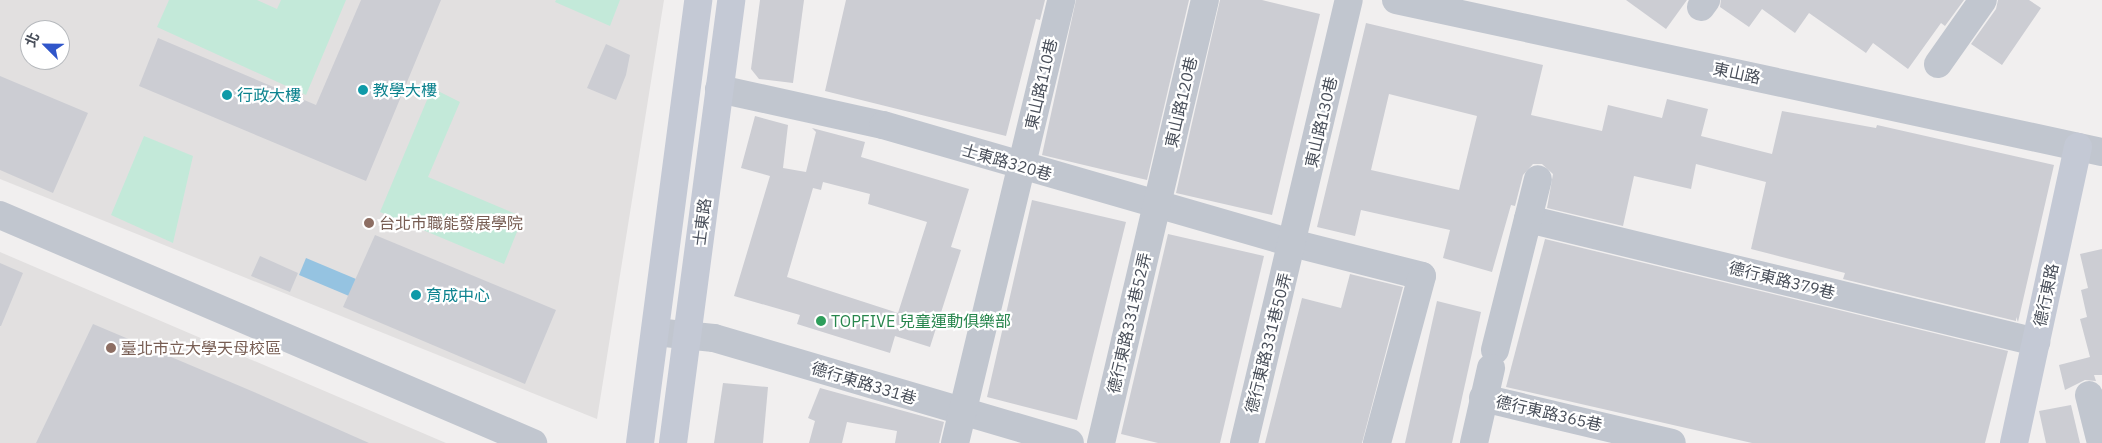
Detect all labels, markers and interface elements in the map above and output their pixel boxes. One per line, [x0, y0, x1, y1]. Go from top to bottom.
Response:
north arrow [20, 20, 70, 70]
text: 北 [21, 30, 43, 49]
street label: 東山路110巷 [1021, 37, 1061, 131]
street label: 東山路120巷 [1161, 55, 1201, 149]
street label: 東山路 [1712, 59, 1762, 87]
street label: 東山路130巷 [1301, 75, 1341, 169]
place label: 教學大樓 [373, 80, 437, 100]
marker: 教學大樓 [357, 84, 369, 96]
place label: 行政大樓 [237, 85, 301, 105]
marker: 行政大樓 [221, 89, 233, 101]
street label: 士東路320巷 [960, 140, 1054, 184]
street label: 士東路 [690, 197, 714, 247]
place label: 台北市職能發展學院 [379, 213, 523, 233]
marker: 台北市職能發展學院 [363, 217, 375, 229]
street label: 德行東路331巷52弄 [1103, 251, 1155, 395]
street label: 德行東路379巷 [1727, 258, 1837, 302]
street label: 德行東路 [2030, 262, 2062, 328]
street label: 德行東路331巷50弄 [1241, 271, 1295, 415]
place label: 育成中心 [426, 285, 490, 305]
marker: 育成中心 [410, 289, 422, 301]
place label: TOPFIVE 兒童運動俱樂部 [831, 311, 1011, 331]
marker: TOPFIVE 兒童運動俱樂部 [815, 315, 827, 327]
place label: 臺北市立大學天母校區 [121, 338, 281, 358]
marker: 臺北市立大學天母校區 [105, 342, 117, 354]
street label: 德行東路331巷 [809, 358, 919, 408]
street label: 德行東路365巷 [1494, 391, 1604, 435]

